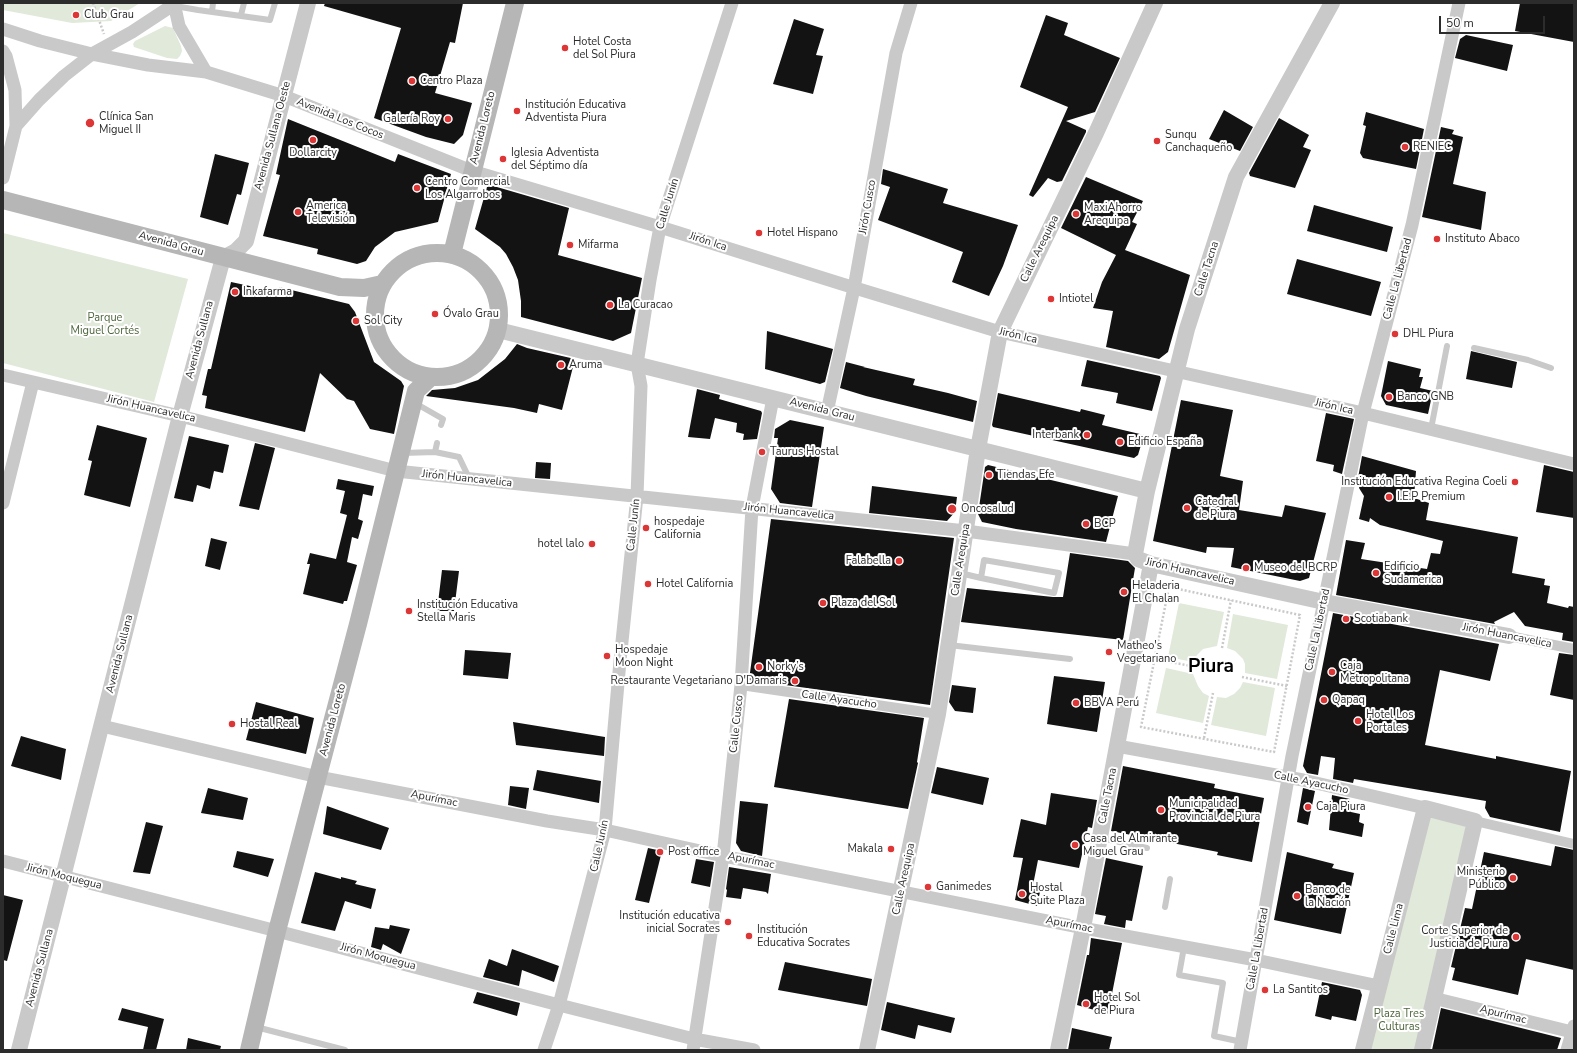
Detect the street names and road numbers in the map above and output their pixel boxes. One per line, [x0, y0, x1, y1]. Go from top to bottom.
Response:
street label: Avenida Sullana Oeste [252, 80, 294, 192]
street label: Avenida Loreto [468, 90, 498, 166]
street label: Avenida Los Cocos [295, 96, 385, 142]
street label: Calle Junín [654, 177, 682, 231]
street label: Jirón Cusco [857, 179, 879, 235]
street label: Calle Arequipa [1018, 213, 1062, 285]
street label: Avenida Grau [137, 229, 205, 259]
street label: Jirón Ica [687, 230, 729, 254]
street label: Calle La Libertad [1381, 237, 1415, 321]
street label: Calle Tacna [1192, 240, 1222, 298]
street label: Avenida Sullana [183, 299, 217, 381]
street label: Jirón Ica [998, 325, 1038, 347]
street label: Jirón Huancavelica [105, 392, 197, 426]
street label: Avenida Grau [788, 396, 856, 424]
street label: Jirón Ica [1314, 396, 1354, 418]
street label: Jirón Huancavelica [421, 468, 513, 490]
street label: Calle Junín [625, 498, 643, 552]
street label: Jirón Huancavelica [743, 501, 835, 523]
street label: Calle Arequipa [949, 523, 973, 597]
street label: Jirón Huancavelica [1144, 555, 1236, 589]
street label: Calle La Libertad [1303, 588, 1333, 672]
street label: Avenida Sullana [104, 613, 136, 695]
street label: Jirón Huancavelica [1461, 621, 1553, 651]
street label: Avenida Loreto [317, 682, 349, 758]
street label: Calle Ayacucho [800, 688, 878, 712]
street label: Calle Cusco [727, 694, 747, 754]
street label: Calle Tacna [1096, 767, 1120, 825]
street label: Calle Ayacucho [1272, 769, 1350, 797]
street label: Apurímac [409, 788, 459, 810]
street label: Calle Junín [588, 819, 612, 873]
street label: Calle Arequipa [890, 842, 918, 916]
street label: Apurímac [726, 850, 776, 872]
street label: Jirón Moquegua [25, 861, 103, 893]
street label: Calle Lima [1381, 902, 1407, 956]
street label: Calle La Libertad [1244, 907, 1272, 991]
street label: Apurímac [1044, 914, 1094, 936]
street label: Avenida Sullana [23, 927, 57, 1009]
street label: Jirón Moquegua [339, 941, 417, 973]
street label: Apurímac [1478, 1003, 1528, 1027]

